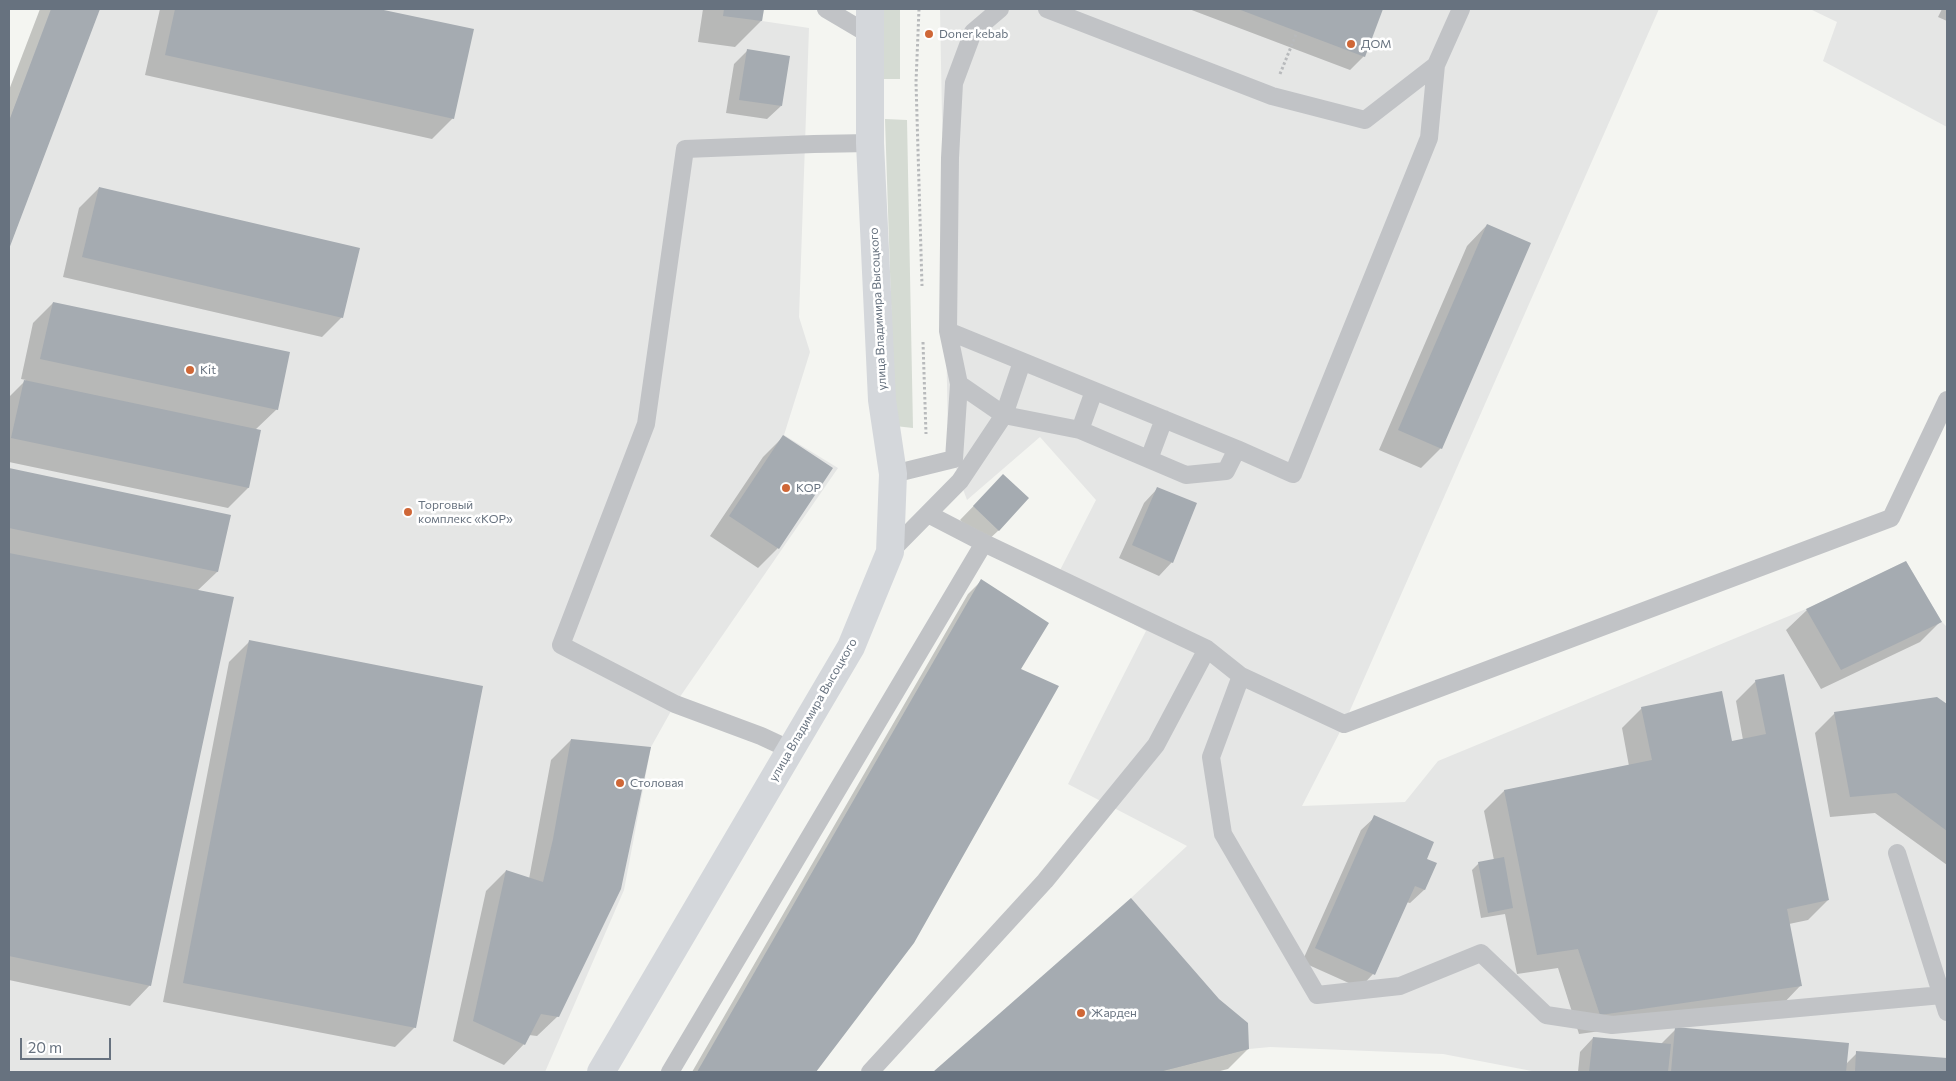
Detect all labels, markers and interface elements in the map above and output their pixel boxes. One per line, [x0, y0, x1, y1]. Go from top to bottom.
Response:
place label: Doner kebab [939, 27, 1008, 41]
marker: Doner kebab [923, 28, 935, 40]
place label: ДОМ [1361, 37, 1391, 51]
marker: ДОМ [1345, 38, 1357, 50]
street label: улица Владимира Высоцкого [867, 227, 889, 391]
place label: Kit [200, 363, 216, 377]
marker: Kit [184, 364, 196, 376]
place label: КОР [796, 481, 821, 495]
marker: КОР [780, 482, 792, 494]
place label: Торговый комплекс «КОР» [418, 498, 513, 526]
marker: Торговый комплекс «КОР» [402, 506, 414, 518]
street label: улица Владимира Высоцкого [766, 636, 860, 784]
place label: Столовая [630, 776, 684, 790]
marker: Столовая [614, 777, 626, 789]
place label: Жарден [1091, 1006, 1137, 1020]
marker: Жарден [1075, 1007, 1087, 1019]
scale bar [22, 1028, 114, 1060]
text: 20 m [28, 1038, 62, 1056]

